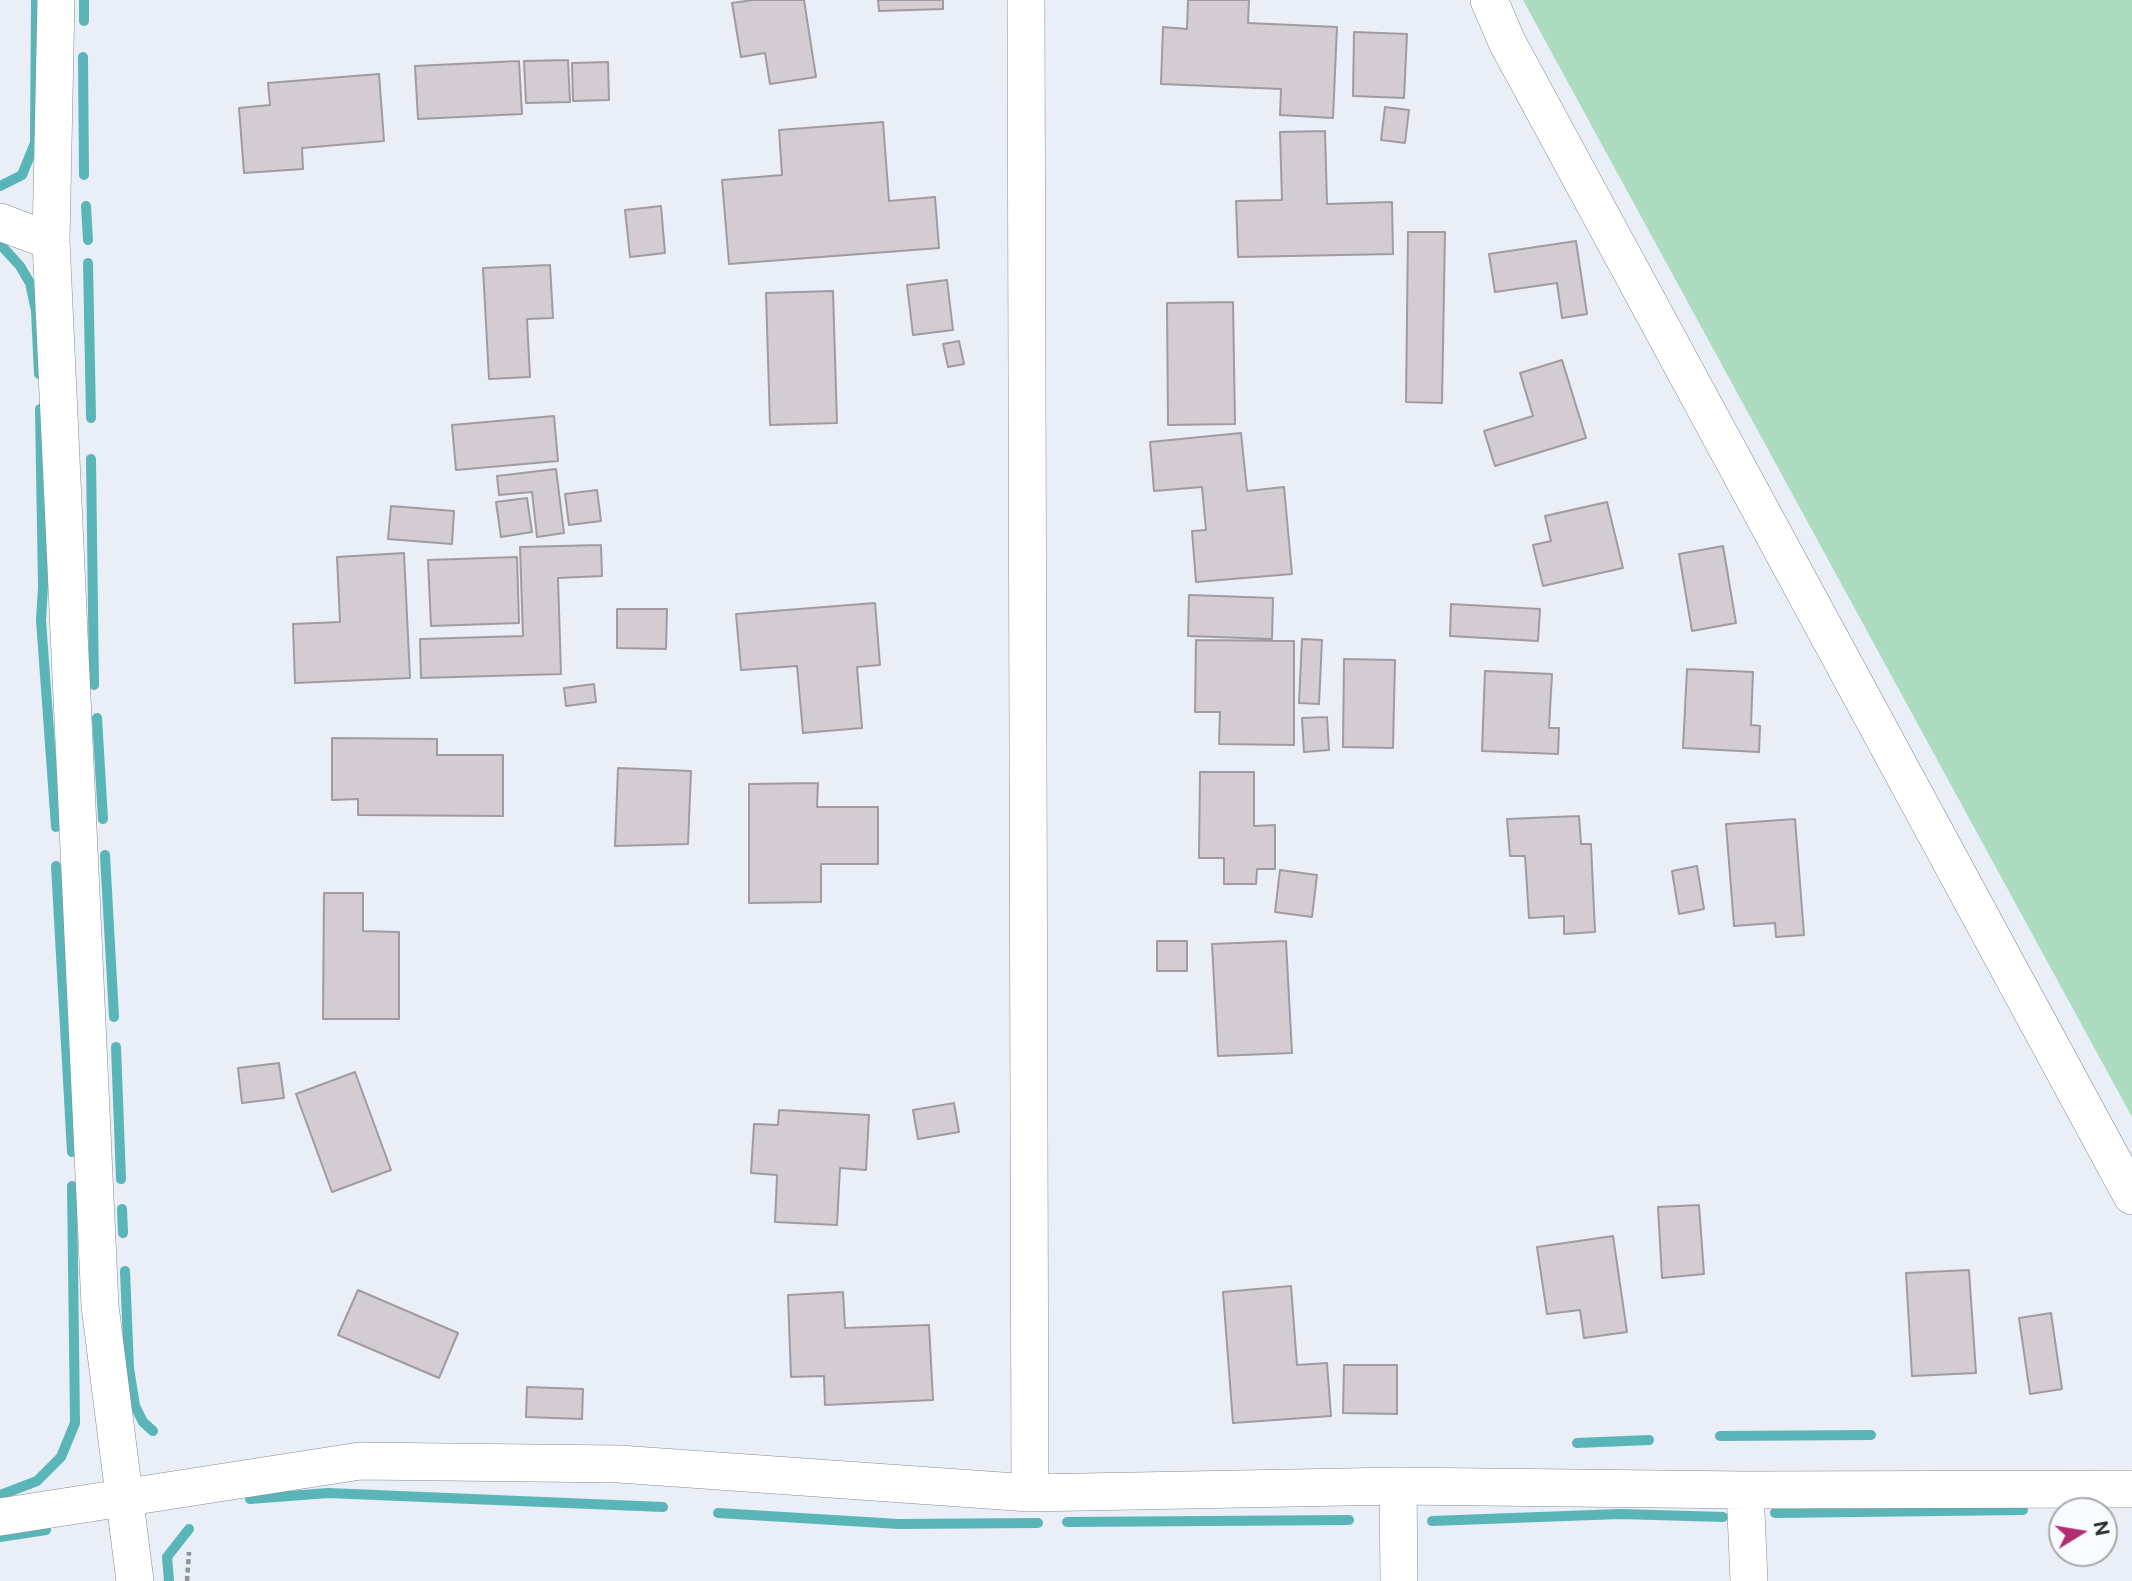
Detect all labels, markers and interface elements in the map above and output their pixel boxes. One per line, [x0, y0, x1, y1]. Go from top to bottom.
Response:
north arrow [2048, 1497, 2118, 1567]
text: N [2089, 1519, 2114, 1538]

